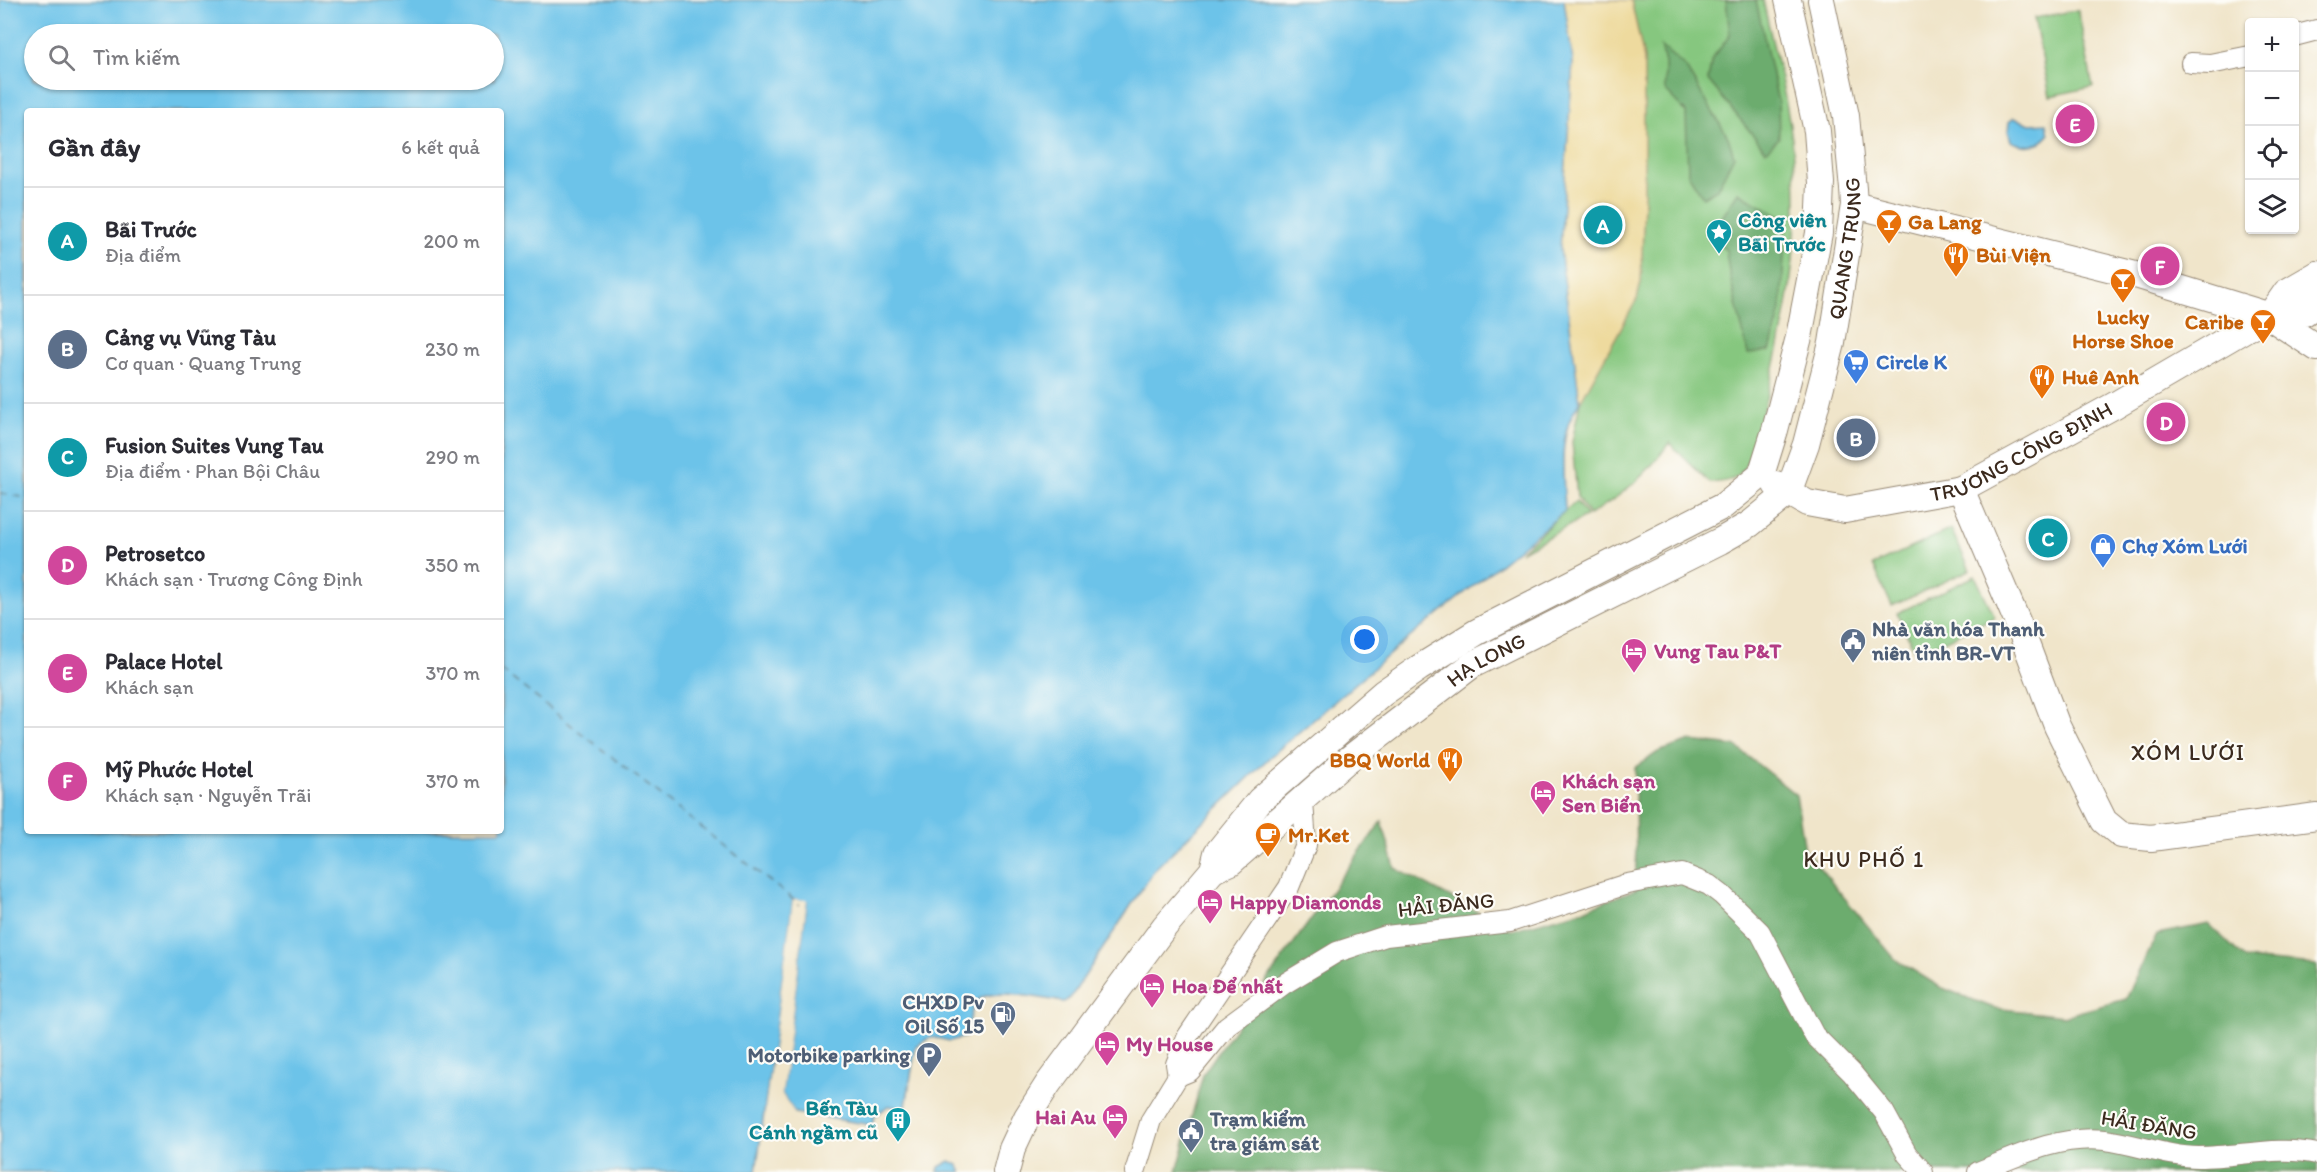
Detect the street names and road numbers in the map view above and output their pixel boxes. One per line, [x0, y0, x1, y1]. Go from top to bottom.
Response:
street label: QUANG TRUNG [1823, 176, 1866, 321]
street label: TRƯƠNG CÔNG ĐỊNH [1928, 396, 2116, 506]
street label: HẠ LONG [1441, 627, 1530, 692]
street label: HẢI ĐĂNG [1397, 887, 1495, 922]
street label: HẢI ĐĂNG [2099, 1105, 2199, 1144]

